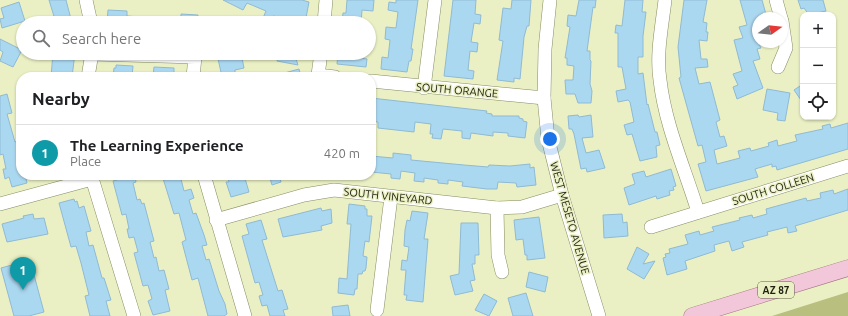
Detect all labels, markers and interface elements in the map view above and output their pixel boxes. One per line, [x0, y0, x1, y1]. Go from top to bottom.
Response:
north arrow [752, 12, 788, 48]
map controls [800, 12, 836, 120]
button: + [800, 12, 836, 48]
search box [16, 16, 376, 60]
icon: search [30, 27, 52, 49]
text: Search here [62, 30, 141, 47]
button: − [800, 48, 836, 84]
street label: SOUTH ORANGE [415, 80, 499, 100]
button: locate [800, 84, 836, 120]
text: Nearby [32, 89, 90, 108]
your location [540, 129, 560, 149]
text: The Learning Experience [70, 137, 244, 154]
text: 1 [41, 146, 49, 160]
text: 420 m [324, 146, 360, 160]
text: Place [70, 154, 101, 168]
street label: WEST MESETO AVENUE [548, 160, 592, 276]
street label: SOUTH COLLEEN [731, 171, 815, 207]
street label: SOUTH VINEYARD [343, 185, 433, 207]
pin: 1 [10, 257, 36, 290]
road number: AZ 87 [758, 282, 794, 298]

